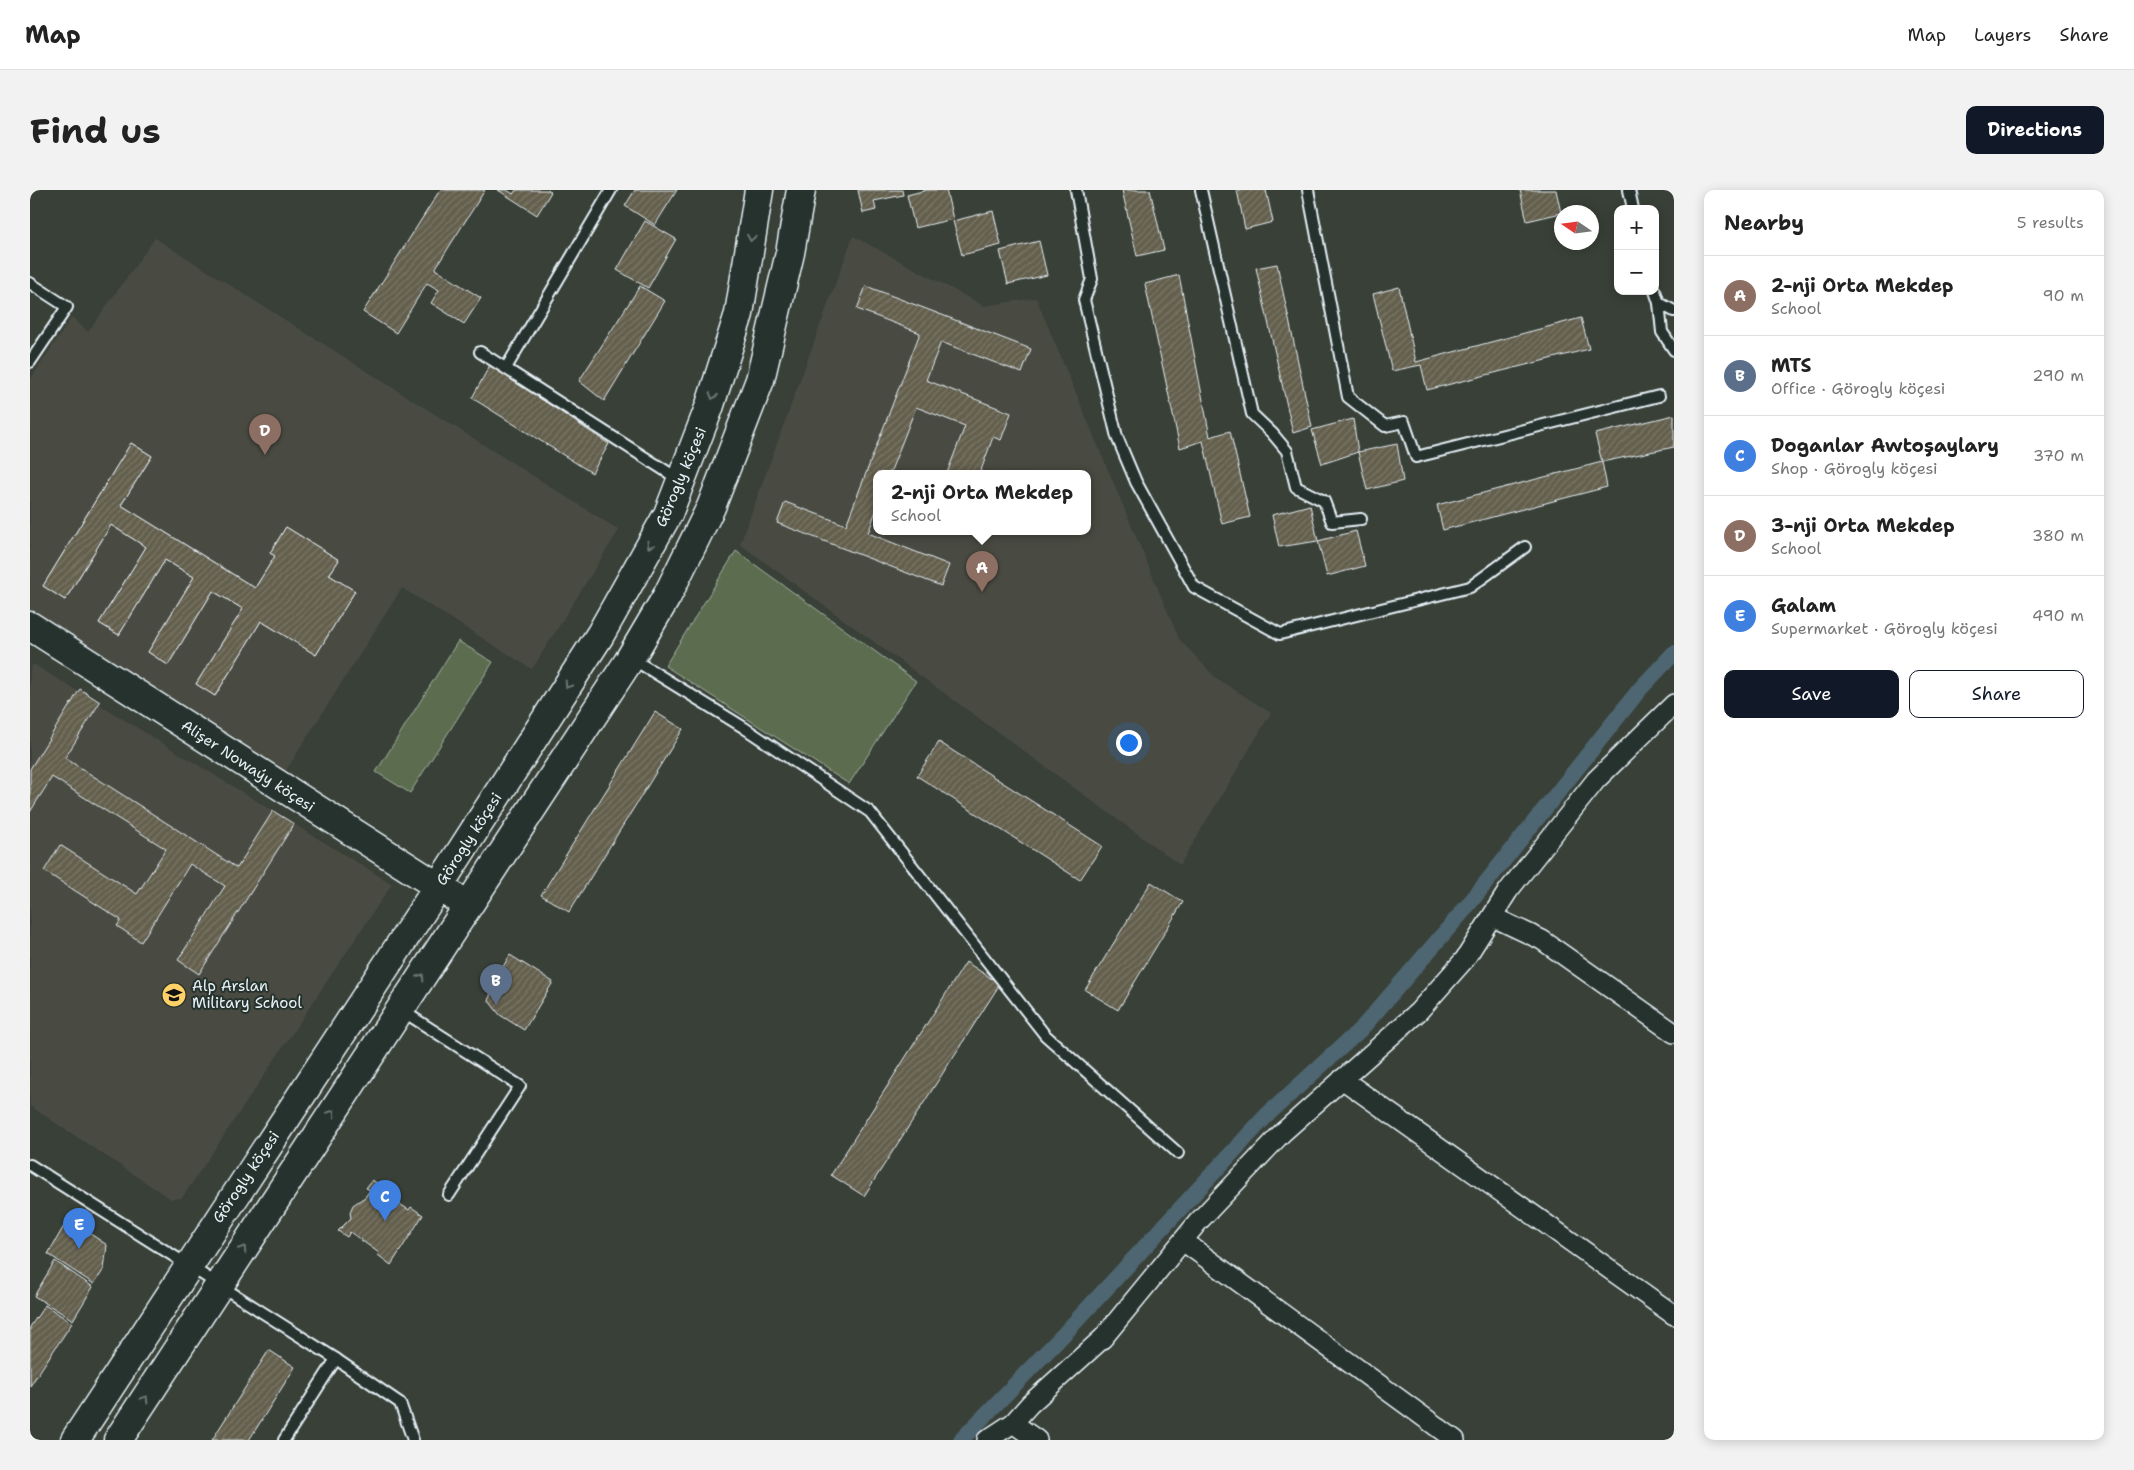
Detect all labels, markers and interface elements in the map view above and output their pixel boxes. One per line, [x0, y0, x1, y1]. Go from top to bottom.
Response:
text: Map [25, 19, 81, 51]
text: Map [1908, 23, 1946, 47]
text: Layers [1974, 23, 2031, 47]
text: Share [2059, 23, 2109, 47]
button: Directions [1966, 106, 2104, 154]
text: Find us [30, 107, 161, 154]
north arrow [1554, 205, 1599, 250]
map controls [1614, 205, 1659, 295]
button: + [1614, 205, 1659, 250]
text: Nearby [1724, 209, 1804, 237]
text: 5 results [2017, 212, 2084, 233]
one-way arrow [747, 234, 757, 242]
button: − [1614, 250, 1659, 295]
text: 2-nji Orta Mekdep [1771, 273, 1953, 298]
text: A [1734, 285, 1746, 306]
text: 90 m [2043, 285, 2084, 306]
text: School [1771, 298, 1821, 319]
text: MTS [1771, 353, 1811, 378]
text: B [1735, 365, 1745, 386]
text: 290 m [2032, 365, 2084, 386]
text: Office · Görogly köçesi [1771, 378, 1945, 399]
one-way arrow [709, 391, 719, 399]
pin: D [249, 414, 281, 455]
street label: Görogly köçesi [651, 424, 711, 530]
text: Doganlar Awtoşaylary [1771, 433, 1999, 458]
text: C [1735, 445, 1745, 466]
text: 370 m [2033, 445, 2084, 466]
text: Shop · Görogly köçesi [1771, 458, 1938, 479]
popup [873, 470, 1091, 535]
text: 2-nji Orta Mekdep [891, 480, 1073, 505]
text: School [891, 505, 941, 526]
text: 3-nji Orta Mekdep [1771, 513, 1955, 538]
text: D [1734, 525, 1746, 546]
text: 380 m [2032, 525, 2084, 546]
text: School [1771, 538, 1821, 559]
one-way arrow [647, 540, 657, 549]
pin: A [966, 551, 998, 592]
text: Galam [1771, 593, 1836, 618]
text: E [1735, 605, 1745, 626]
text: 490 m [2032, 605, 2084, 626]
text: Supermarket · Görogly köçesi [1771, 618, 1998, 639]
button: Save [1724, 670, 1899, 718]
button: Share [1909, 670, 2084, 718]
one-way arrow [565, 680, 574, 689]
street label: Alişer Nowaýy köçesi [177, 715, 319, 817]
your location [1116, 730, 1142, 756]
street label: Görogly köçesi [432, 789, 506, 889]
pin: B [480, 964, 512, 1005]
one-way arrow [415, 973, 424, 982]
place label: Alp Arslan Military School [192, 976, 302, 1013]
school or university icon: Alp Arslan Military School [161, 982, 187, 1008]
one-way arrow [326, 1109, 336, 1118]
street label: Görogly köçesi [208, 1127, 284, 1227]
pin: C [369, 1180, 401, 1221]
pin: E [63, 1208, 95, 1249]
one-way arrow [237, 1245, 246, 1254]
one-way arrow [138, 1396, 148, 1405]

